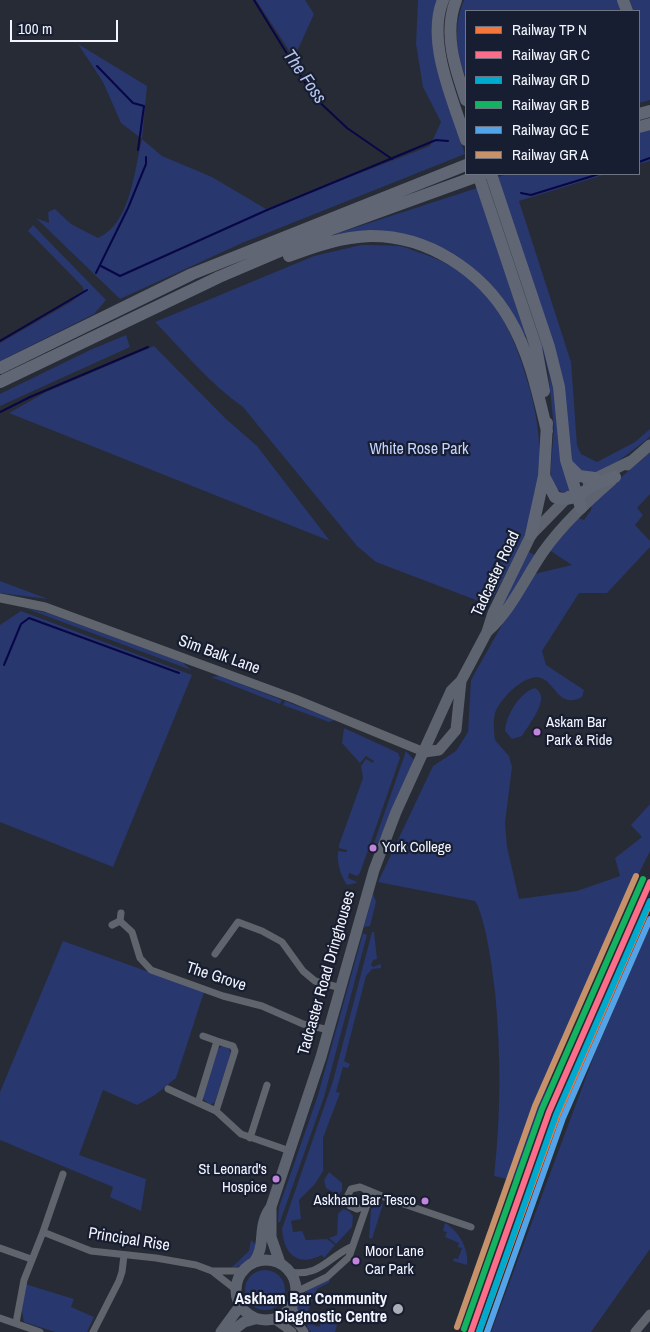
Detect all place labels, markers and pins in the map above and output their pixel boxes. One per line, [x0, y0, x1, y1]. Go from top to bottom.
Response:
place label: Askam Bar Park & Ride [546, 714, 612, 749]
marker: Askam Bar Park & Ride [532, 727, 542, 737]
place label: York College [382, 839, 451, 857]
marker: York College [368, 843, 378, 853]
place label: St Leonard's Hospice [198, 1161, 267, 1196]
marker: St Leonard's Hospice [271, 1174, 281, 1184]
place label: Askham Bar Tesco [313, 1192, 416, 1210]
marker: Askham Bar Tesco [420, 1196, 430, 1206]
place label: Moor Lane Car Park [365, 1243, 424, 1278]
marker: Moor Lane Car Park [351, 1256, 361, 1266]
place label: Askham Bar Community Diagnostic Centre [235, 1290, 387, 1328]
marker: Askham Bar Community Diagnostic Centre [391, 1302, 405, 1316]

